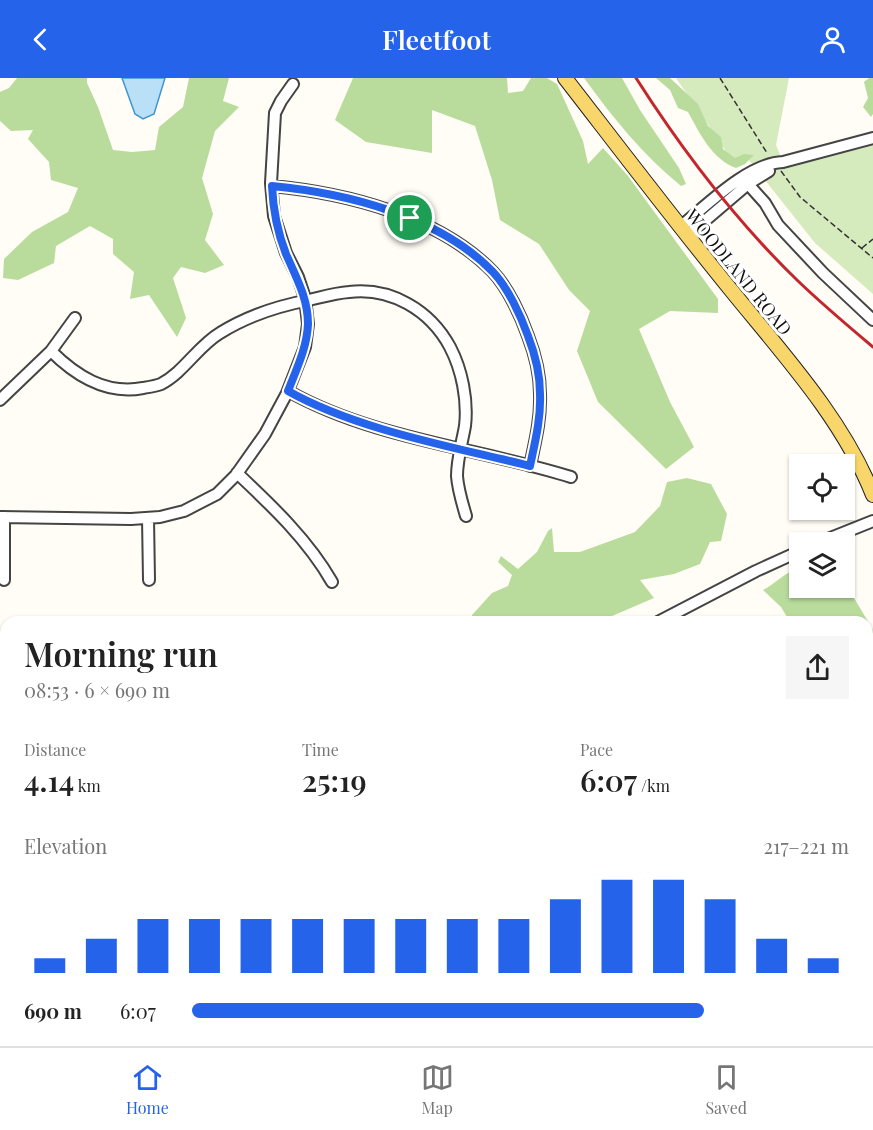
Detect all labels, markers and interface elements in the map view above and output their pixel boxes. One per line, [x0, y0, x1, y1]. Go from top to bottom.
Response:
text: Fleetfoot [382, 21, 491, 57]
icon: back [24, 23, 57, 56]
icon: person [816, 23, 849, 56]
pin [384, 192, 435, 243]
icon: arrive [393, 201, 426, 234]
street label: WOODLAND ROAD [680, 203, 797, 340]
map controls [789, 454, 855, 598]
button: locate [789, 454, 855, 520]
button: layers [789, 532, 855, 598]
text: Morning run [24, 631, 218, 675]
button: share [786, 636, 849, 699]
text: 08:53 · 6 × 690 m [24, 676, 170, 703]
text: Distance [24, 739, 86, 760]
text: Time [302, 739, 339, 760]
text: Pace [580, 739, 613, 760]
text: 4.14 [24, 760, 74, 800]
text: 25:19 [302, 760, 367, 800]
text: 6:07 [580, 760, 637, 800]
text: km [74, 775, 101, 796]
text: /km [637, 775, 670, 796]
text: Elevation [24, 832, 107, 859]
text: 217–221 m [763, 832, 849, 859]
text: 690 m [24, 997, 82, 1024]
text: 6:07 [120, 997, 156, 1024]
tab: Home [126, 1061, 169, 1118]
tab: Map [421, 1061, 454, 1118]
tab: Saved [705, 1061, 747, 1118]

